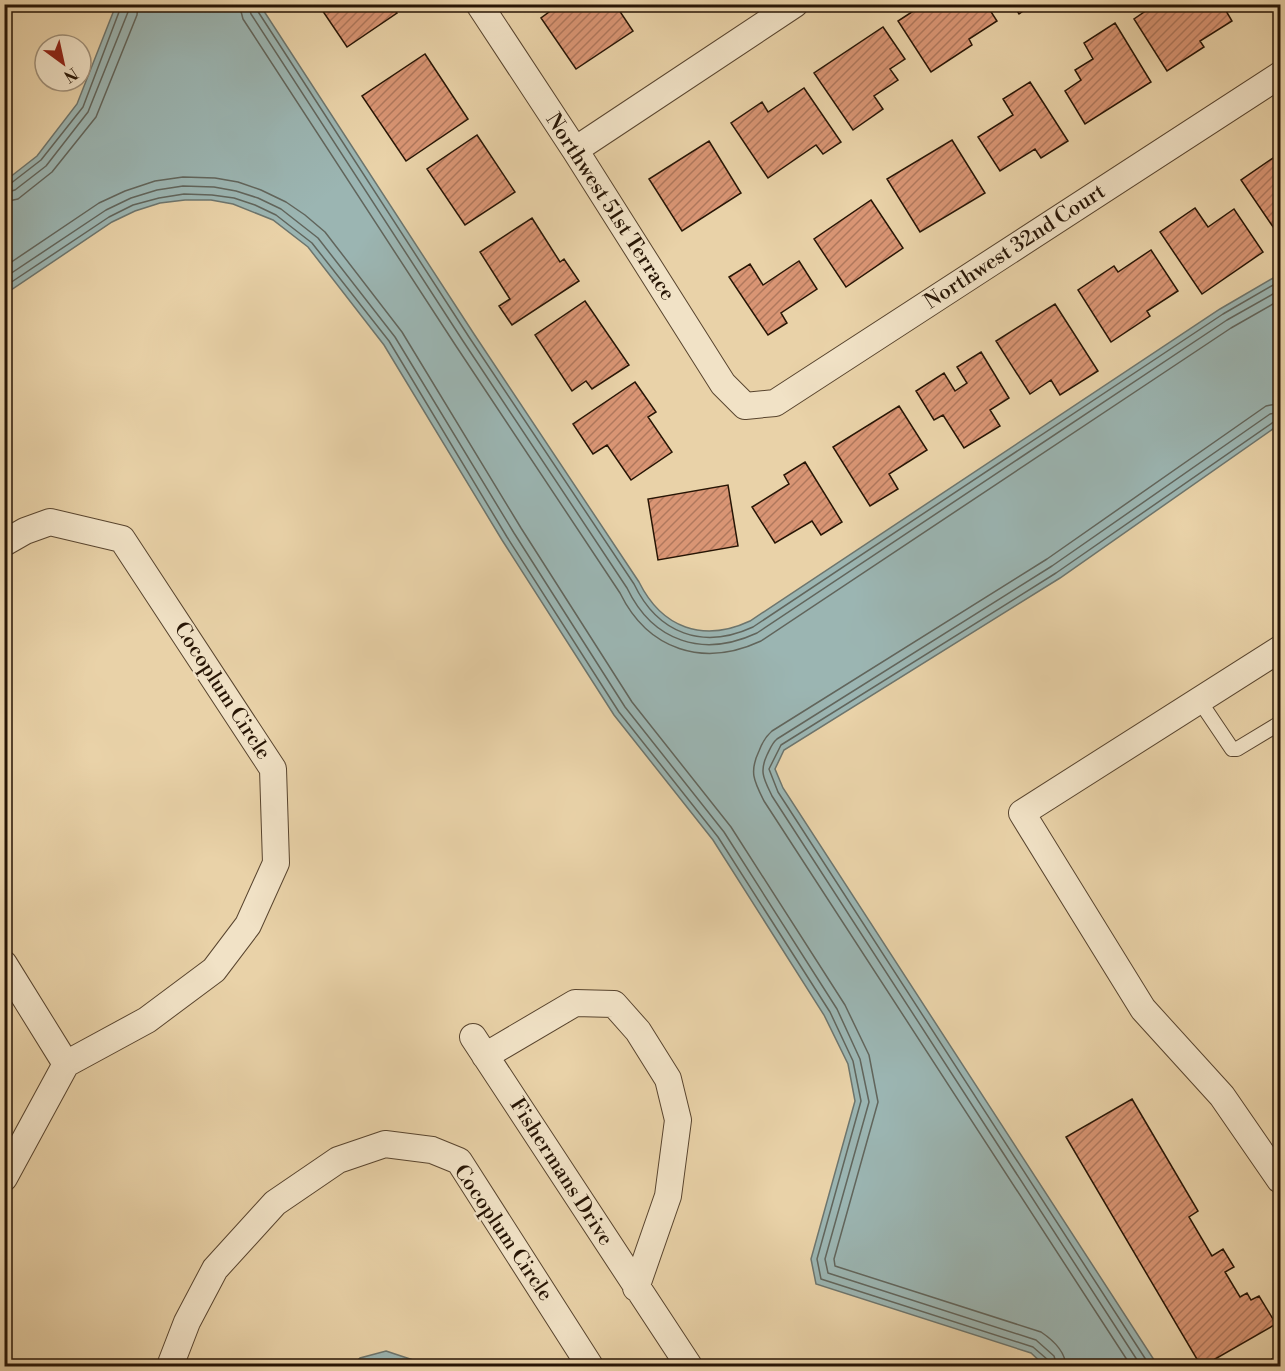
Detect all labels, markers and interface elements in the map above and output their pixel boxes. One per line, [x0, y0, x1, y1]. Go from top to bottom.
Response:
north arrow [33, 33, 93, 93]
text: N [60, 63, 81, 87]
street label: Northwest 51st Terrace [540, 108, 680, 306]
street label: Northwest 32nd Court [920, 178, 1111, 315]
street label: Cocoplum Circle [168, 617, 276, 765]
street label: Fishermans Drive [504, 1093, 618, 1251]
street label: Cocoplum Circle [448, 1160, 558, 1306]

